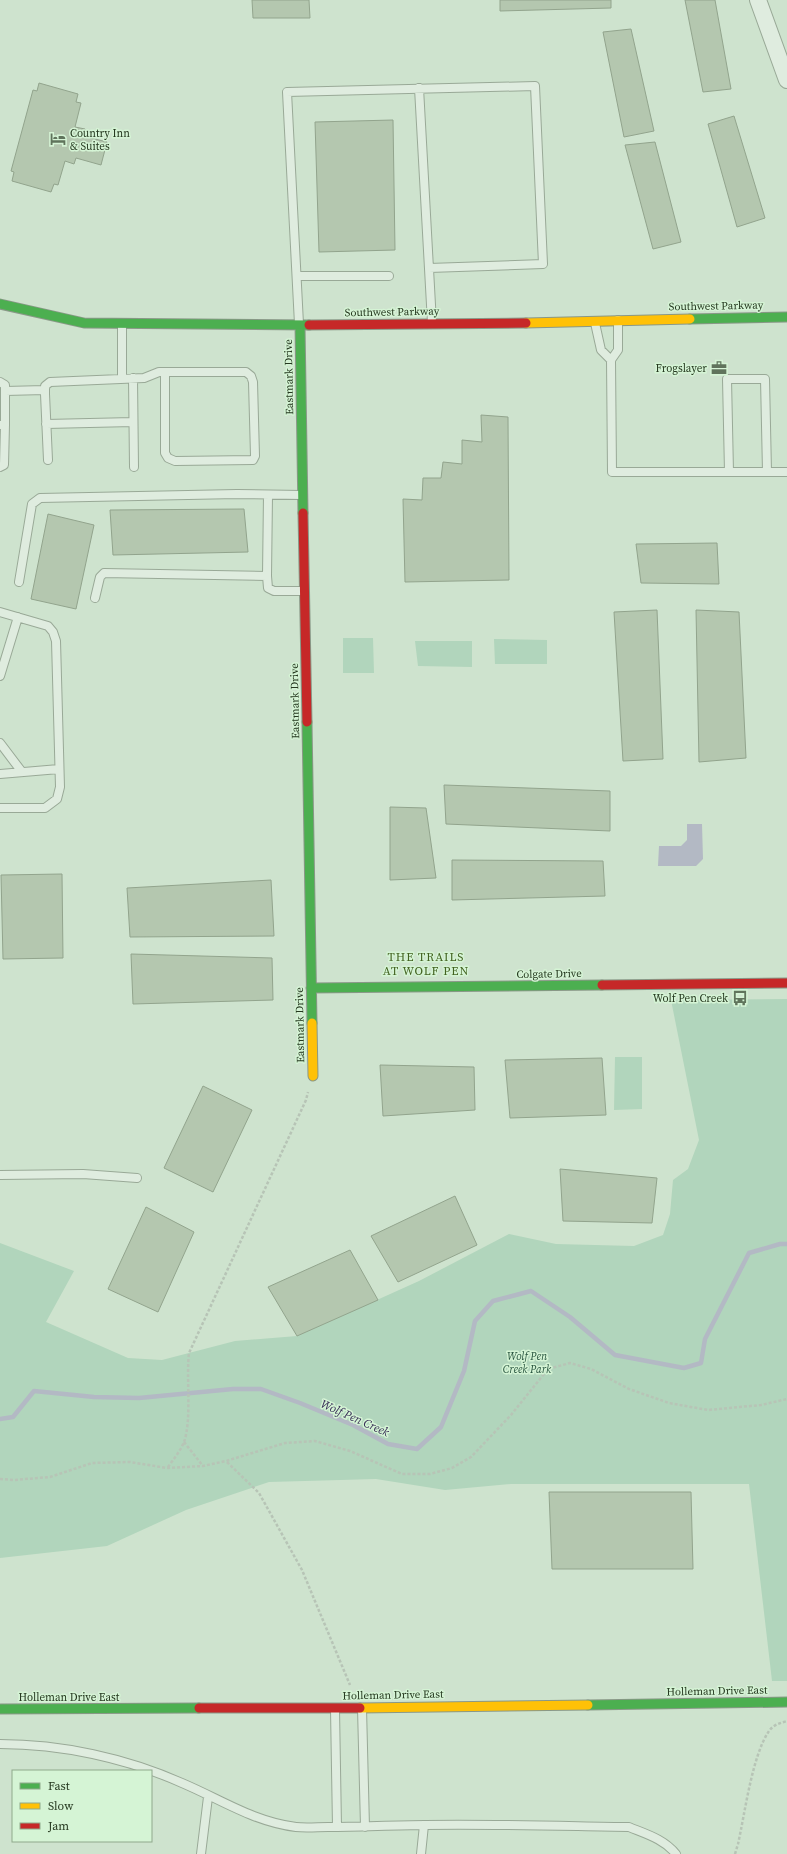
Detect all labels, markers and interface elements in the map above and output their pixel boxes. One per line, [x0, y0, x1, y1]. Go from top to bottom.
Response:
place label: Country Inn & Suites [70, 126, 130, 154]
hotel icon: Country Inn & Suites [49, 130, 67, 148]
street label: Southwest Parkway [669, 298, 764, 314]
street label: Southwest Parkway [345, 304, 440, 320]
street label: Eastmark Drive [281, 339, 297, 415]
office icon: Frogslayer [710, 359, 728, 377]
place label: Frogslayer [656, 361, 707, 376]
street label: Eastmark Drive [287, 663, 303, 739]
district label: THE TRAILS AT WOLF PEN [383, 949, 469, 979]
street label: Colgate Drive [516, 966, 582, 982]
street label: Eastmark Drive [292, 987, 308, 1063]
bus stop icon: Wolf Pen Creek [731, 989, 749, 1007]
place label: Wolf Pen Creek [653, 991, 729, 1006]
park label: Wolf Pen Creek Park [503, 1349, 552, 1377]
water label: Wolf Pen Creek [318, 1396, 392, 1440]
street label: Holleman Drive East [666, 1683, 768, 1699]
street label: Holleman Drive East [342, 1687, 444, 1703]
street label: Holleman Drive East [19, 1690, 120, 1705]
legend [12, 1770, 152, 1842]
text: Fast [48, 1778, 70, 1794]
text: Slow [48, 1798, 74, 1814]
text: Jam [47, 1818, 69, 1834]

